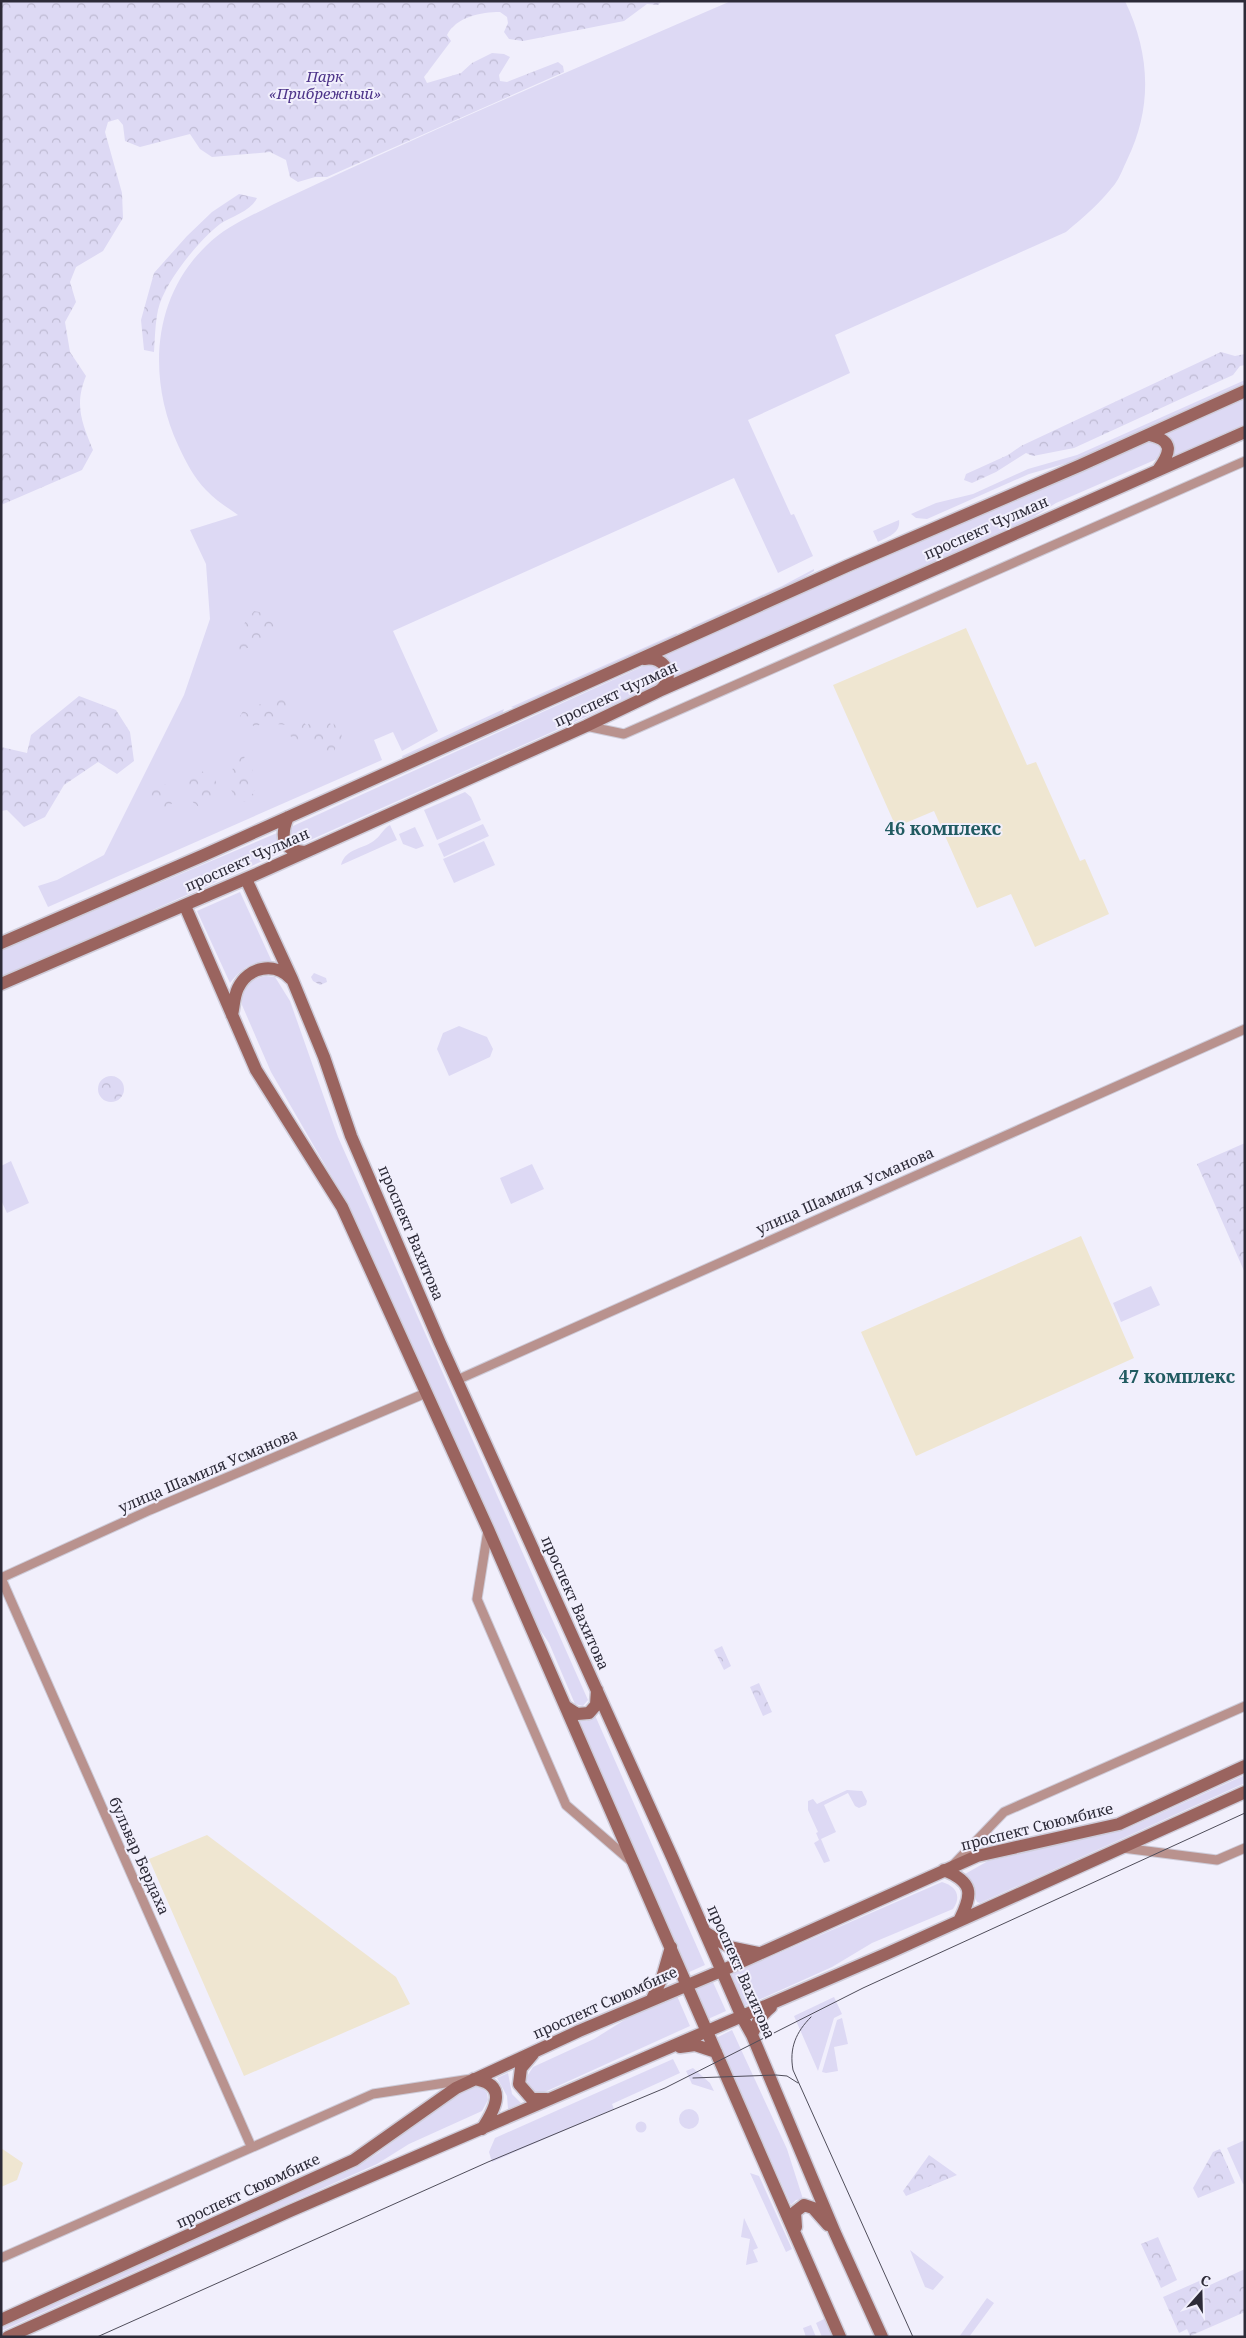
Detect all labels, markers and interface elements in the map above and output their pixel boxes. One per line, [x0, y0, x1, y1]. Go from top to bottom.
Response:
park label: Парк «Прибрежный» [269, 66, 381, 103]
street label: проспект Чулман [920, 491, 1051, 564]
street label: проспект Чулман [551, 656, 681, 731]
district label: 46 комплекс [885, 816, 1001, 840]
street label: проспект Чулман [181, 823, 312, 896]
street label: улица Шамиля Усманова [753, 1142, 937, 1238]
street label: проспект Вахитова [374, 1162, 449, 1303]
district label: 47 комплекс [1119, 1364, 1235, 1388]
street label: улица Шамиля Усманова [115, 1423, 300, 1517]
street label: проспект Вахитова [537, 1532, 614, 1673]
street label: бульвар Бердаха [105, 1794, 175, 1918]
street label: проспект Сююмбике [959, 1797, 1115, 1855]
street label: проспект Вахитова [703, 1901, 780, 2042]
street label: проспект Сююмбике [529, 1961, 680, 2043]
street label: проспект Сююмбике [173, 2148, 323, 2232]
north arrow [1176, 2268, 1226, 2318]
text: С [1198, 2270, 1213, 2291]

